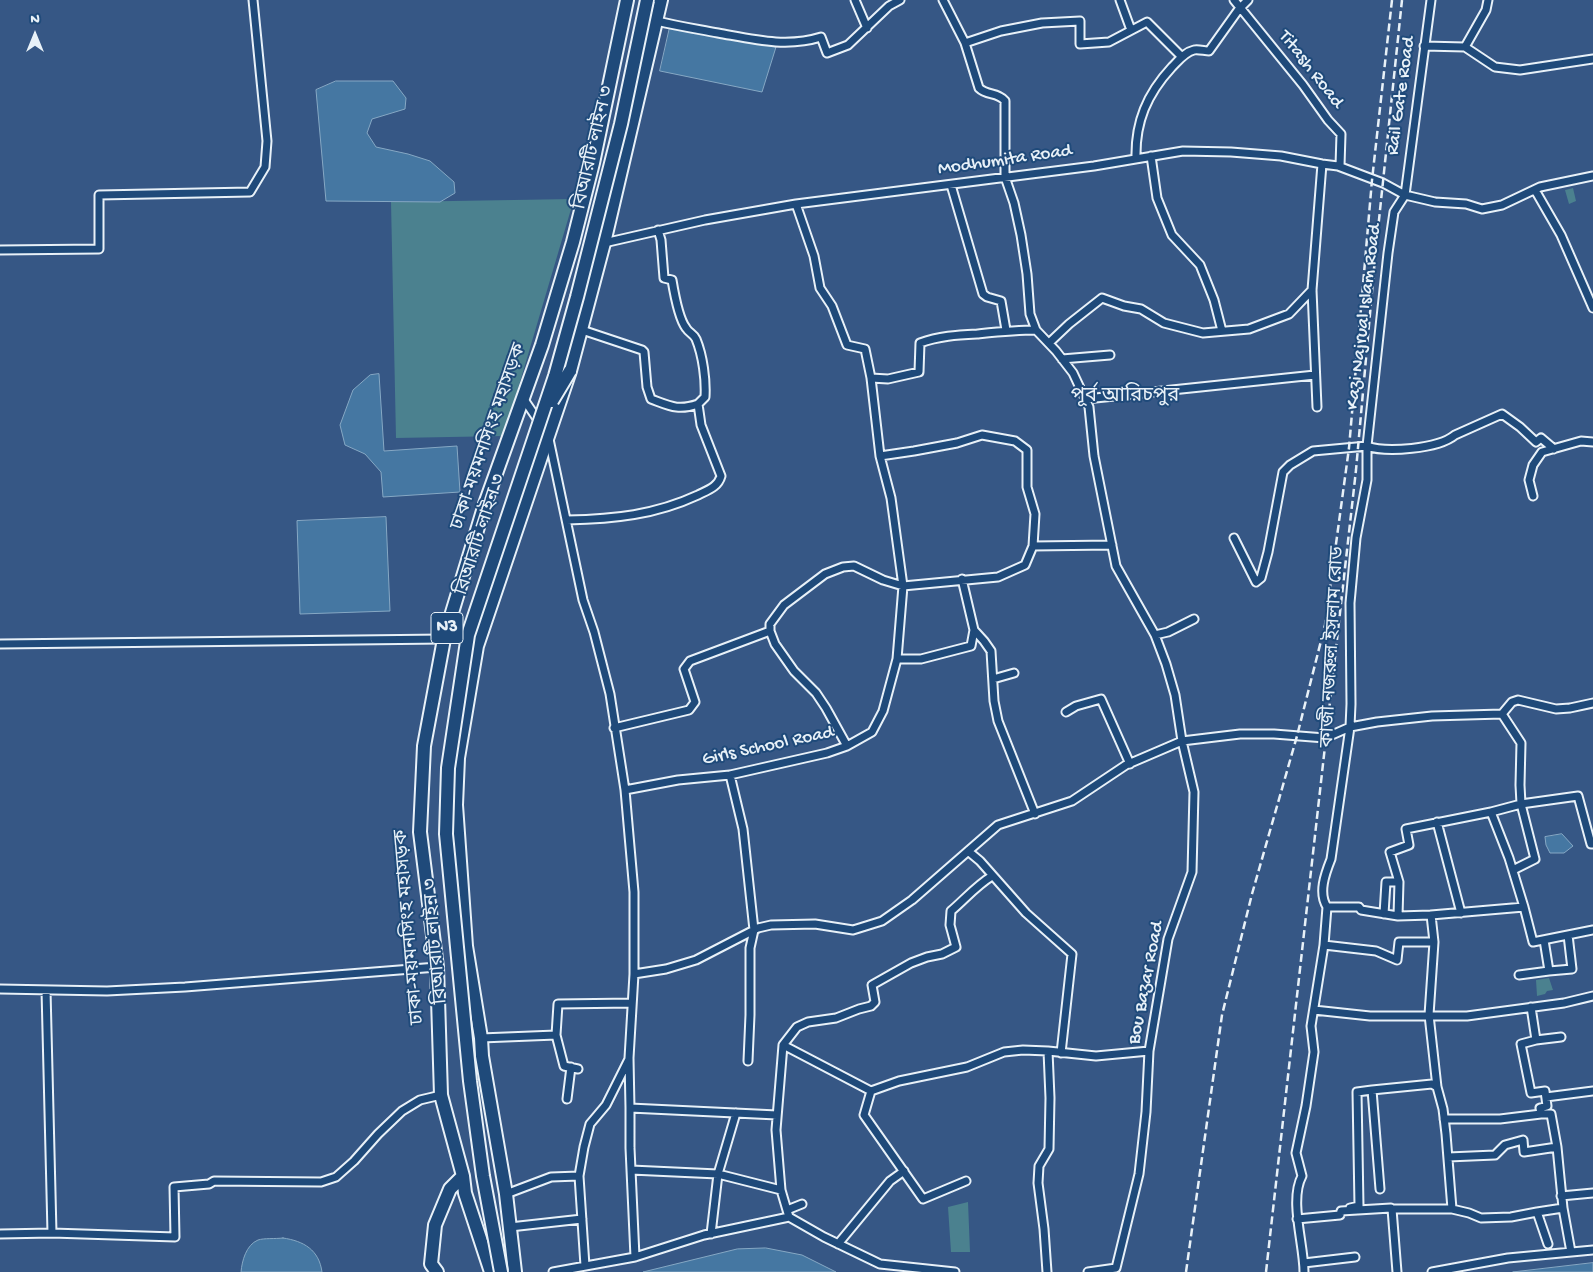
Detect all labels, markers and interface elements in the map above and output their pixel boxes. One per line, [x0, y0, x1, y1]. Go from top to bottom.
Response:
north arrow [10, 10, 60, 60]
text: N [30, 11, 40, 28]
street label: Titash Road [1272, 26, 1348, 114]
street label: Rail Gate Road [1382, 35, 1422, 157]
street label: বিআরটি লাইন ৩ [570, 84, 620, 212]
street label: Modhumita Road [936, 140, 1074, 182]
street label: Kazi Najrual Islam Road [1342, 223, 1388, 411]
street label: ঢাকা-ময়মনসিংহ মহাসড়ক [447, 341, 533, 533]
district label: পূর্ব আরিচপুর [1071, 386, 1179, 410]
street label: বিআরটি লাইন ৩ [452, 472, 512, 598]
street label: কাজী নজরুল ইসলাম রোড [1317, 546, 1351, 748]
road number: N3 [431, 612, 463, 644]
street label: Girls School Road [700, 722, 836, 772]
street label: ঢাকা-ময়মনসিংহ মহাসড়ক [391, 828, 431, 1026]
street label: বিআরটি লাইন ৩ [420, 877, 454, 1005]
street label: Bou Bazar Road [1124, 920, 1170, 1046]

